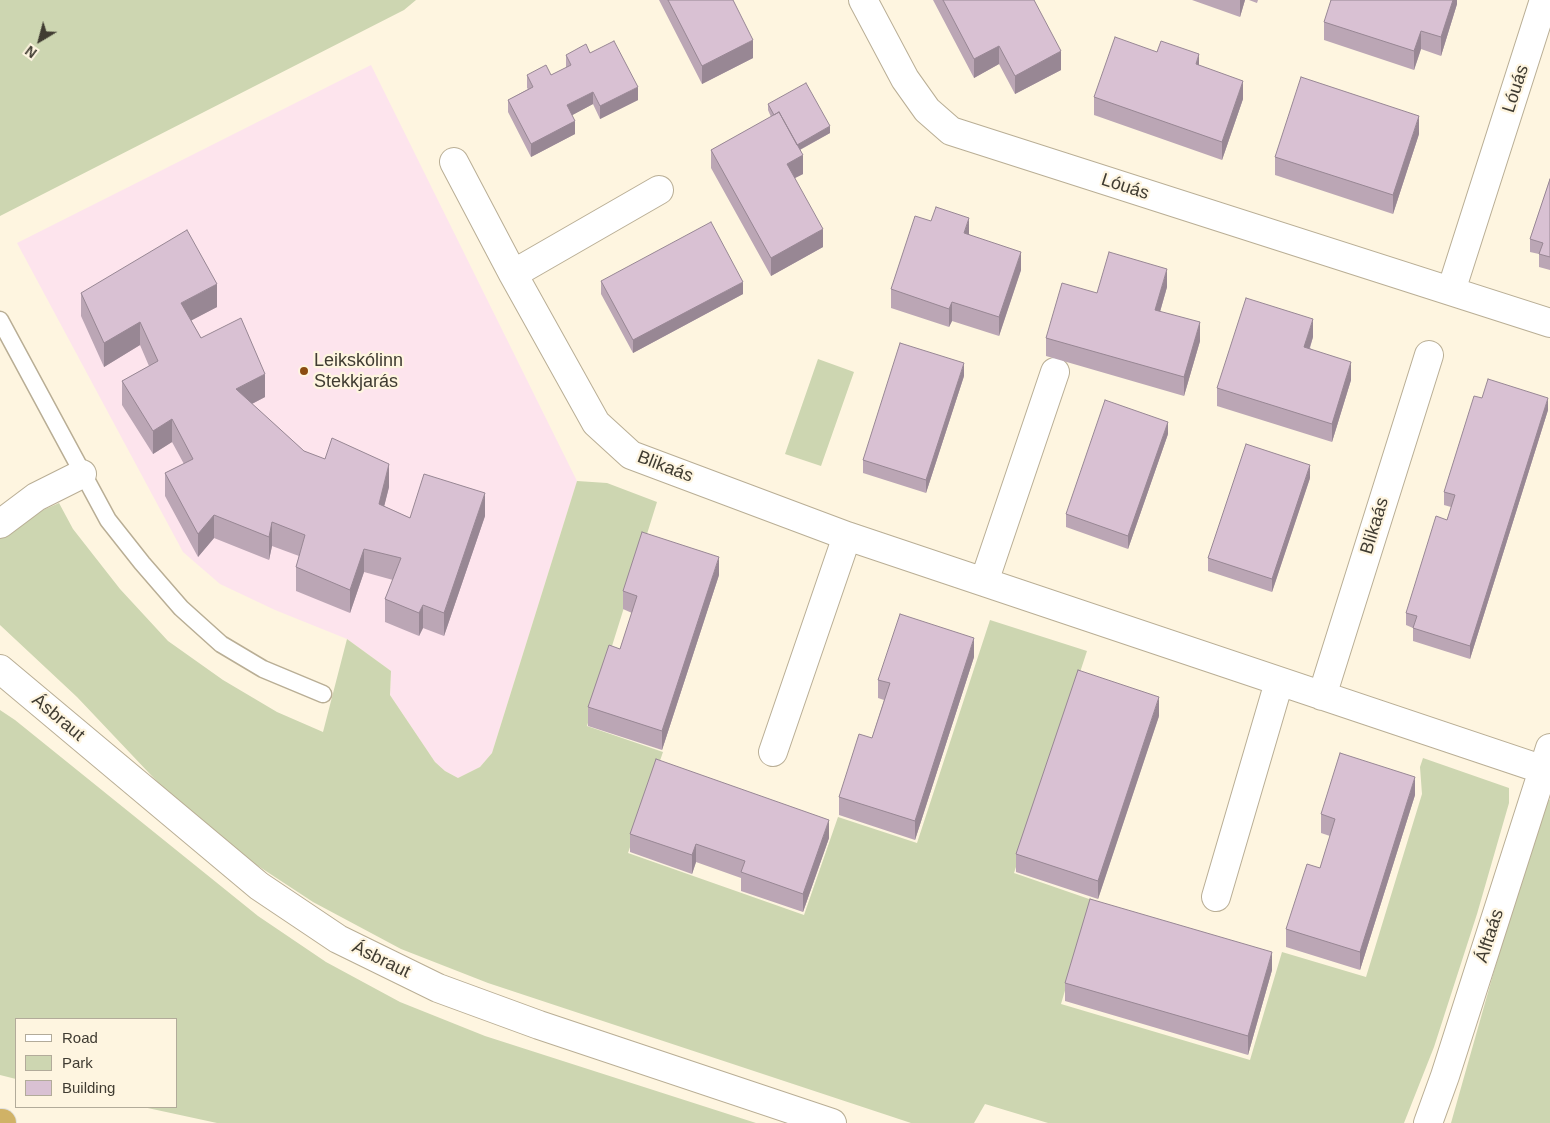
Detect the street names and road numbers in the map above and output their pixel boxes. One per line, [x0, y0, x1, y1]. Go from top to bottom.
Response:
street label: Lóuás [1498, 62, 1534, 116]
street label: Lóuás [1098, 169, 1152, 205]
street label: Blikaás [634, 447, 696, 487]
street label: Blikaás [1356, 495, 1394, 557]
street label: Ásbraut [27, 690, 89, 746]
street label: Álftaás [1471, 906, 1509, 966]
street label: Ásbraut [348, 937, 414, 983]

